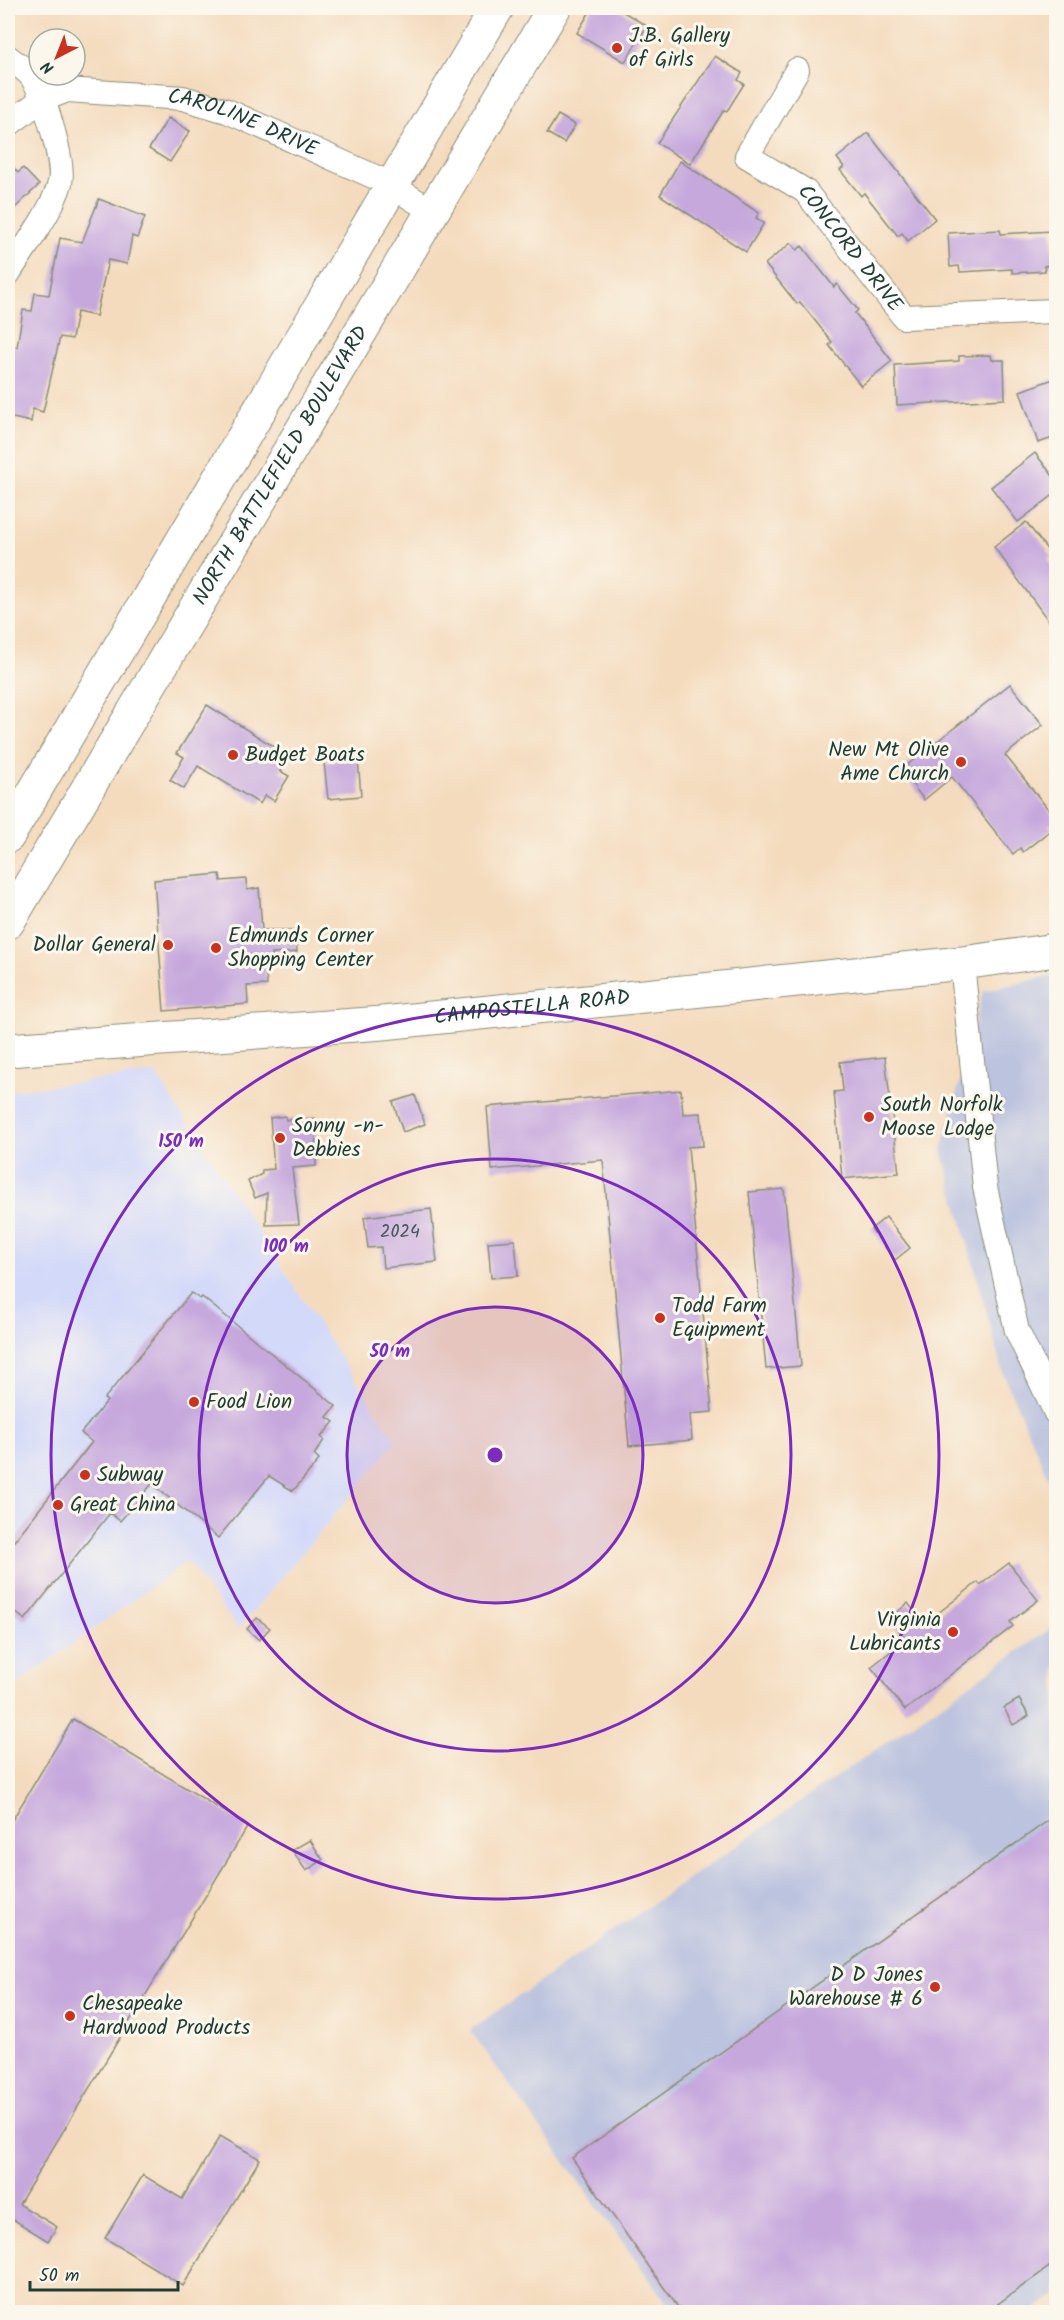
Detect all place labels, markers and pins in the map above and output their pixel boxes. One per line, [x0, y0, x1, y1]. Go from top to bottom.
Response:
place label: J.B. Gallery of Girls [629, 20, 730, 77]
marker: J.B. Gallery of Girls [610, 41, 624, 55]
place label: New Mt Olive Ame Church [828, 734, 950, 791]
place label: Budget Boats [245, 739, 365, 772]
marker: Budget Boats [226, 748, 240, 762]
marker: New Mt Olive Ame Church [954, 755, 968, 769]
place label: Edmunds Corner Shopping Center [228, 920, 374, 977]
place label: Dollar General [33, 929, 156, 962]
marker: Dollar General [161, 938, 175, 952]
marker: Edmunds Corner Shopping Center [209, 941, 223, 955]
place label: South Norfolk Moose Lodge [881, 1089, 1003, 1146]
place label: Sonny -n- Debbies [292, 1110, 384, 1167]
marker: South Norfolk Moose Lodge [862, 1110, 876, 1124]
marker: Sonny -n- Debbies [273, 1131, 287, 1145]
place label: Todd Farm Equipment [672, 1290, 767, 1347]
marker: Todd Farm Equipment [653, 1311, 667, 1325]
place label: Food Lion [206, 1386, 292, 1419]
marker: Food Lion [187, 1395, 201, 1409]
centre of rings [485, 1445, 505, 1465]
place label: Subway [97, 1459, 163, 1492]
marker: Subway [78, 1468, 92, 1482]
place label: Great China [70, 1489, 176, 1522]
marker: Great China [51, 1498, 65, 1512]
place label: Virginia Lubricants [849, 1604, 941, 1661]
marker: Virginia Lubricants [946, 1625, 960, 1639]
place label: D D Jones Warehouse # 6 [789, 1959, 923, 2016]
marker: D D Jones Warehouse # 6 [928, 1980, 942, 1994]
place label: Chesapeake Hardwood Products [82, 1988, 250, 2045]
marker: Chesapeake Hardwood Products [63, 2009, 77, 2023]

